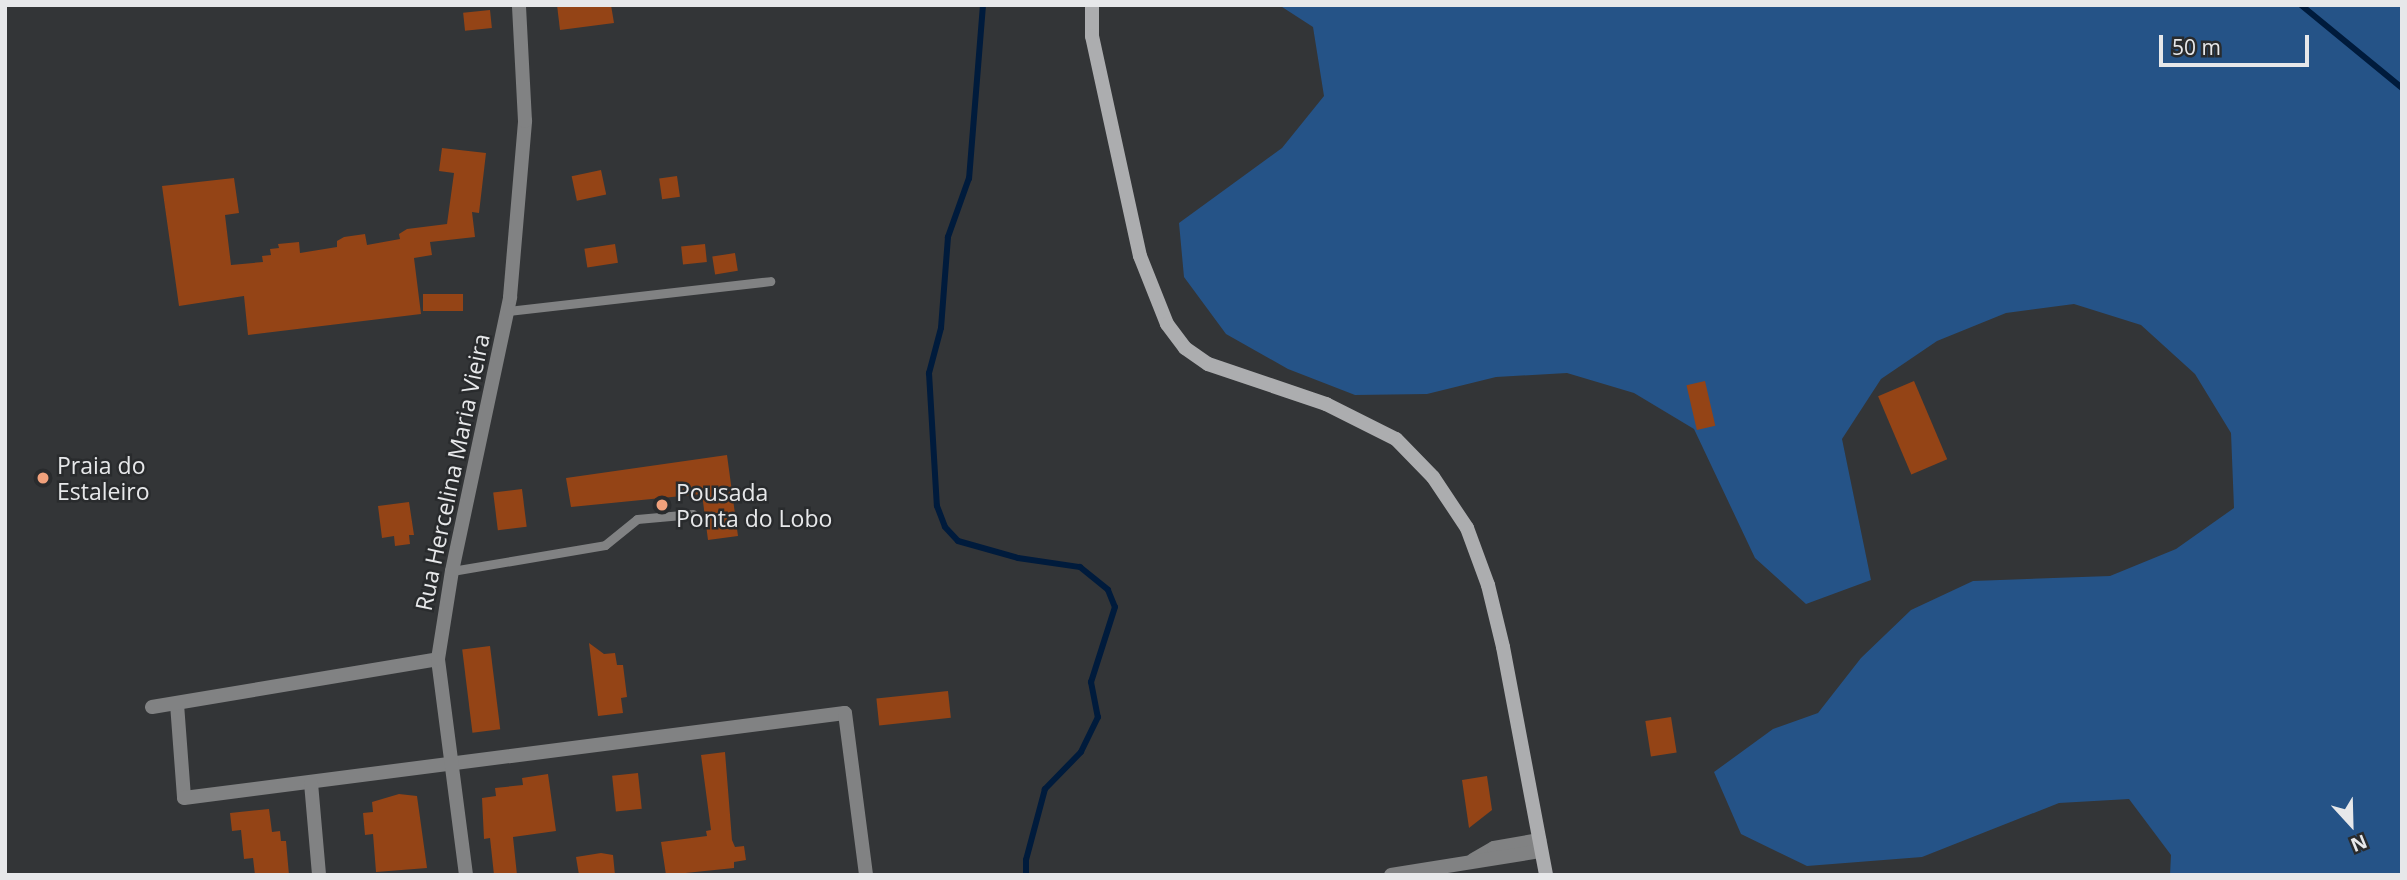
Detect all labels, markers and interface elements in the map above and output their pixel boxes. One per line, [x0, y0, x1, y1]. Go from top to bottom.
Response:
scale bar [2162, 21, 2312, 65]
text: 50 m [2172, 33, 2221, 61]
street label: Rua Hercelina Maria Vieira [409, 331, 495, 613]
place label: Praia do Estaleiro [57, 451, 149, 505]
marker: Praia do Estaleiro [35, 470, 51, 486]
place label: Pousada Ponta do Lobo [676, 478, 832, 532]
marker: Pousada Ponta do Lobo [654, 497, 670, 513]
north arrow [2316, 789, 2386, 859]
text: N [2347, 829, 2371, 858]

